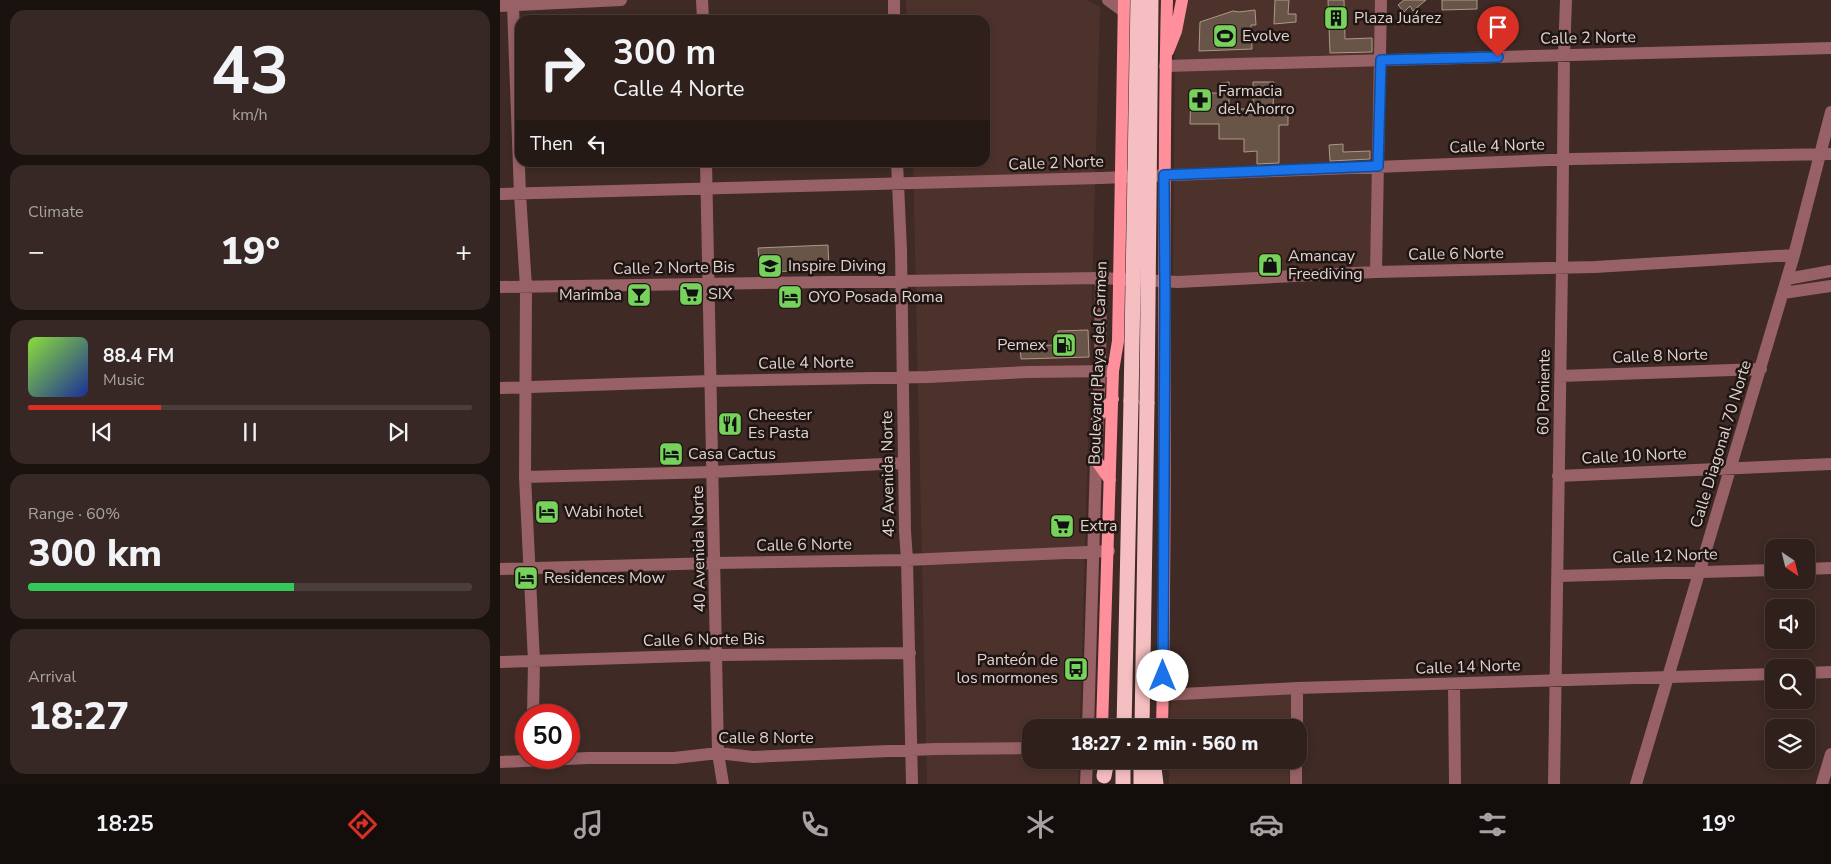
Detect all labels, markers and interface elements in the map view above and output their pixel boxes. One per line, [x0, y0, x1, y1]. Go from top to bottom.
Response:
building icon: Plaza Juárez [1323, 5, 1349, 31]
pin [1477, 6, 1519, 57]
place label: Plaza Juárez [1354, 7, 1441, 29]
icon: arrive [1484, 13, 1512, 41]
sports icon: Evolve [1212, 23, 1238, 49]
place label: Evolve [1242, 25, 1289, 47]
street label: Calle 2 Norte [1540, 26, 1636, 50]
text: 43 [211, 27, 289, 116]
text: 300 m [613, 29, 716, 76]
icon: right [530, 35, 595, 100]
text: Calle 4 Norte [613, 74, 745, 104]
place label: Farmacia del Ahorro [1218, 80, 1295, 120]
pharmacy icon: Farmacia del Ahorro [1187, 87, 1213, 113]
text: km/h [232, 104, 268, 126]
icon: left [583, 130, 611, 158]
text: Then [530, 131, 573, 157]
street label: Calle 4 Norte [1449, 133, 1545, 159]
street label: Calle 2 Norte [1008, 150, 1104, 176]
text: Climate [28, 201, 83, 223]
text: 19° [220, 226, 280, 277]
text: − [28, 233, 45, 271]
text: + [455, 233, 472, 271]
street label: Calle 6 Norte [1408, 242, 1504, 266]
place label: Amancay Freediving [1288, 245, 1363, 285]
shop icon: Amancay Freediving [1257, 252, 1283, 278]
school or university icon: Inspire Diving [757, 253, 783, 279]
place label: Inspire Diving [788, 255, 886, 277]
street label: Calle 2 Norte Bis [613, 256, 735, 280]
street label: Boulevard Playa del Carmen [1083, 261, 1113, 465]
supermarket icon: SIX [678, 281, 704, 307]
bar icon: Marimba [626, 282, 652, 308]
place label: SIX [708, 283, 733, 305]
place label: Marimba [559, 284, 622, 306]
hotel icon: OYO Posada Roma [777, 284, 803, 310]
place label: OYO Posada Roma [808, 286, 943, 308]
fuel station icon: Pemex [1051, 332, 1077, 358]
place label: Pemex [997, 334, 1047, 356]
text: 88.4 FM [103, 343, 174, 369]
street label: Calle 8 Norte [1612, 343, 1708, 369]
street label: 60 Poniente [1532, 349, 1556, 435]
street label: Calle 4 Norte [758, 351, 854, 375]
street label: Calle Diagonal 70 Norte [1685, 358, 1757, 530]
text: Music [103, 369, 144, 391]
place label: Cheester Es Pasta [748, 404, 813, 444]
street label: 45 Avenida Norte [876, 410, 900, 538]
restaurant icon: Cheester Es Pasta [717, 411, 743, 437]
icon: previous [88, 418, 116, 446]
icon: pause [236, 418, 264, 446]
icon: next [384, 418, 412, 446]
hotel icon: Casa Cactus [658, 441, 684, 467]
street label: Calle 10 Norte [1581, 442, 1687, 470]
place label: Casa Cactus [688, 443, 776, 465]
street label: 40 Avenida Norte [687, 485, 711, 613]
hotel icon: Wabi hotel [534, 499, 560, 525]
place label: Wabi hotel [564, 501, 643, 523]
text: Range · 60% [28, 503, 120, 525]
supermarket icon: Extra [1049, 513, 1075, 539]
place label: Extra [1080, 515, 1117, 537]
text: 300 km [28, 528, 162, 579]
street label: Calle 6 Norte [756, 533, 852, 557]
north arrow [1765, 539, 1815, 589]
map controls [1765, 539, 1815, 769]
street label: Calle 12 Norte [1612, 543, 1718, 569]
hotel icon: Residences Mow [513, 565, 539, 591]
place label: Residences Mow [544, 567, 665, 589]
button: sound [1765, 599, 1815, 649]
street label: Calle 6 Norte Bis [643, 628, 765, 652]
place label: Panteón de los mormones [956, 649, 1058, 689]
position arrow [1136, 649, 1188, 701]
street label: Calle 14 Norte [1415, 654, 1521, 680]
bus stop icon: Panteón de los mormones [1063, 656, 1089, 682]
button: search [1765, 659, 1815, 709]
text: Arrival [28, 666, 76, 688]
text: 18:27 [28, 691, 129, 742]
speed limit sign: 50 [515, 704, 580, 769]
button: layers [1765, 719, 1815, 769]
street label: Calle 8 Norte [718, 727, 814, 749]
text: 18:27 · 2 min · 560 m [1071, 731, 1258, 757]
icon: directions [345, 807, 380, 842]
icon: music [571, 807, 606, 842]
icon: phone [797, 807, 832, 842]
icon: climate [1023, 807, 1058, 842]
icon: car [1249, 807, 1284, 842]
icon: filters [1475, 807, 1510, 842]
text: 18:25 [95, 809, 154, 839]
text: 19° [1701, 809, 1735, 839]

